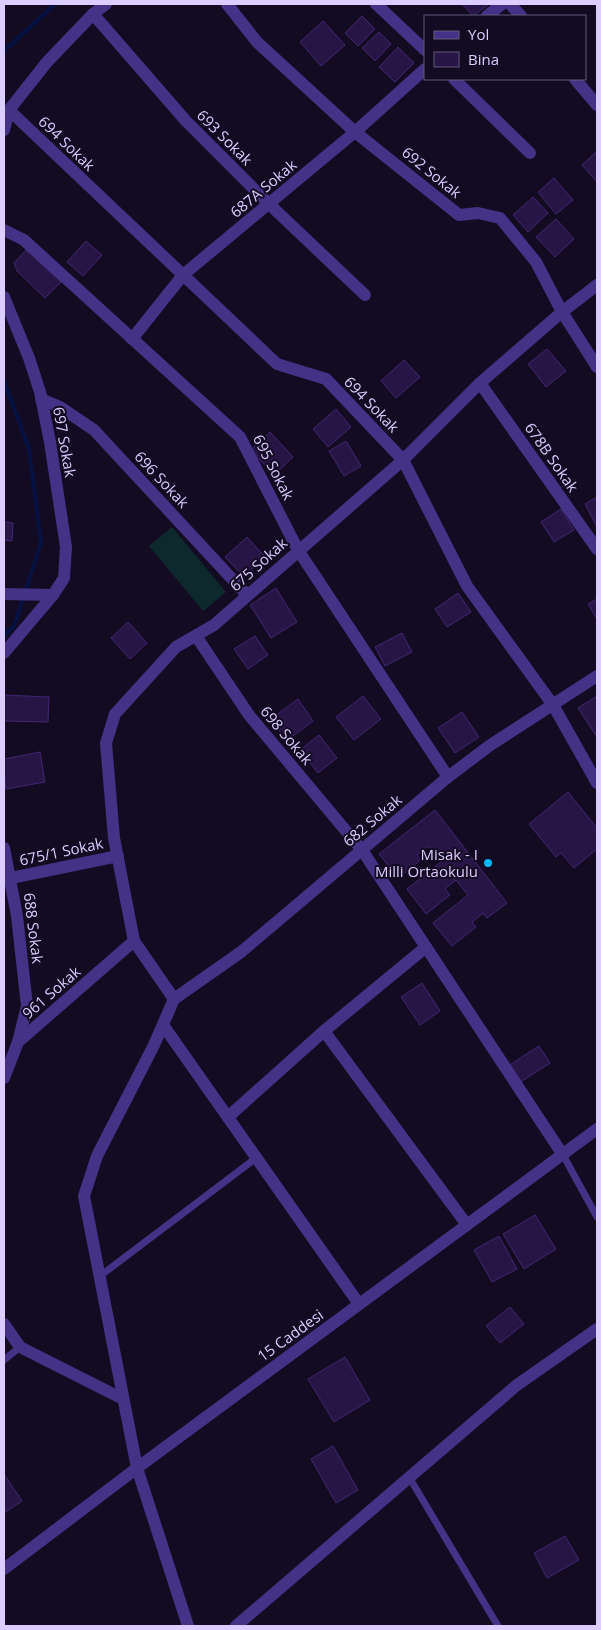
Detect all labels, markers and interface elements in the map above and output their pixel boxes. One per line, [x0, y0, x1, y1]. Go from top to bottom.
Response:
legend [424, 15, 586, 80]
text: Yol [468, 24, 489, 44]
text: Bina [468, 49, 499, 69]
street label: 693 Sokak [193, 105, 257, 169]
street label: 694 Sokak [35, 111, 100, 175]
street label: 692 Sokak [398, 142, 466, 202]
street label: 687A Sokak [226, 154, 300, 222]
street label: 694 Sokak [340, 372, 404, 437]
street label: 697 Sokak [49, 405, 81, 479]
street label: 678B Sokak [521, 418, 583, 496]
street label: 695 Sokak [249, 431, 299, 503]
street label: 696 Sokak [130, 446, 194, 512]
street label: 675 Sokak [225, 533, 291, 595]
street label: 698 Sokak [257, 701, 318, 769]
street label: 682 Sokak [338, 789, 406, 850]
street label: 675/1 Sokak [17, 832, 105, 870]
place label: Misak - I Milli Ortaokulu [375, 844, 478, 881]
marker: Misak - I Milli Ortaokulu [482, 857, 494, 869]
street label: 688 Sokak [20, 892, 48, 965]
street label: 961 Sokak [18, 961, 84, 1023]
street label: 15 Caddesi [253, 1304, 327, 1366]

